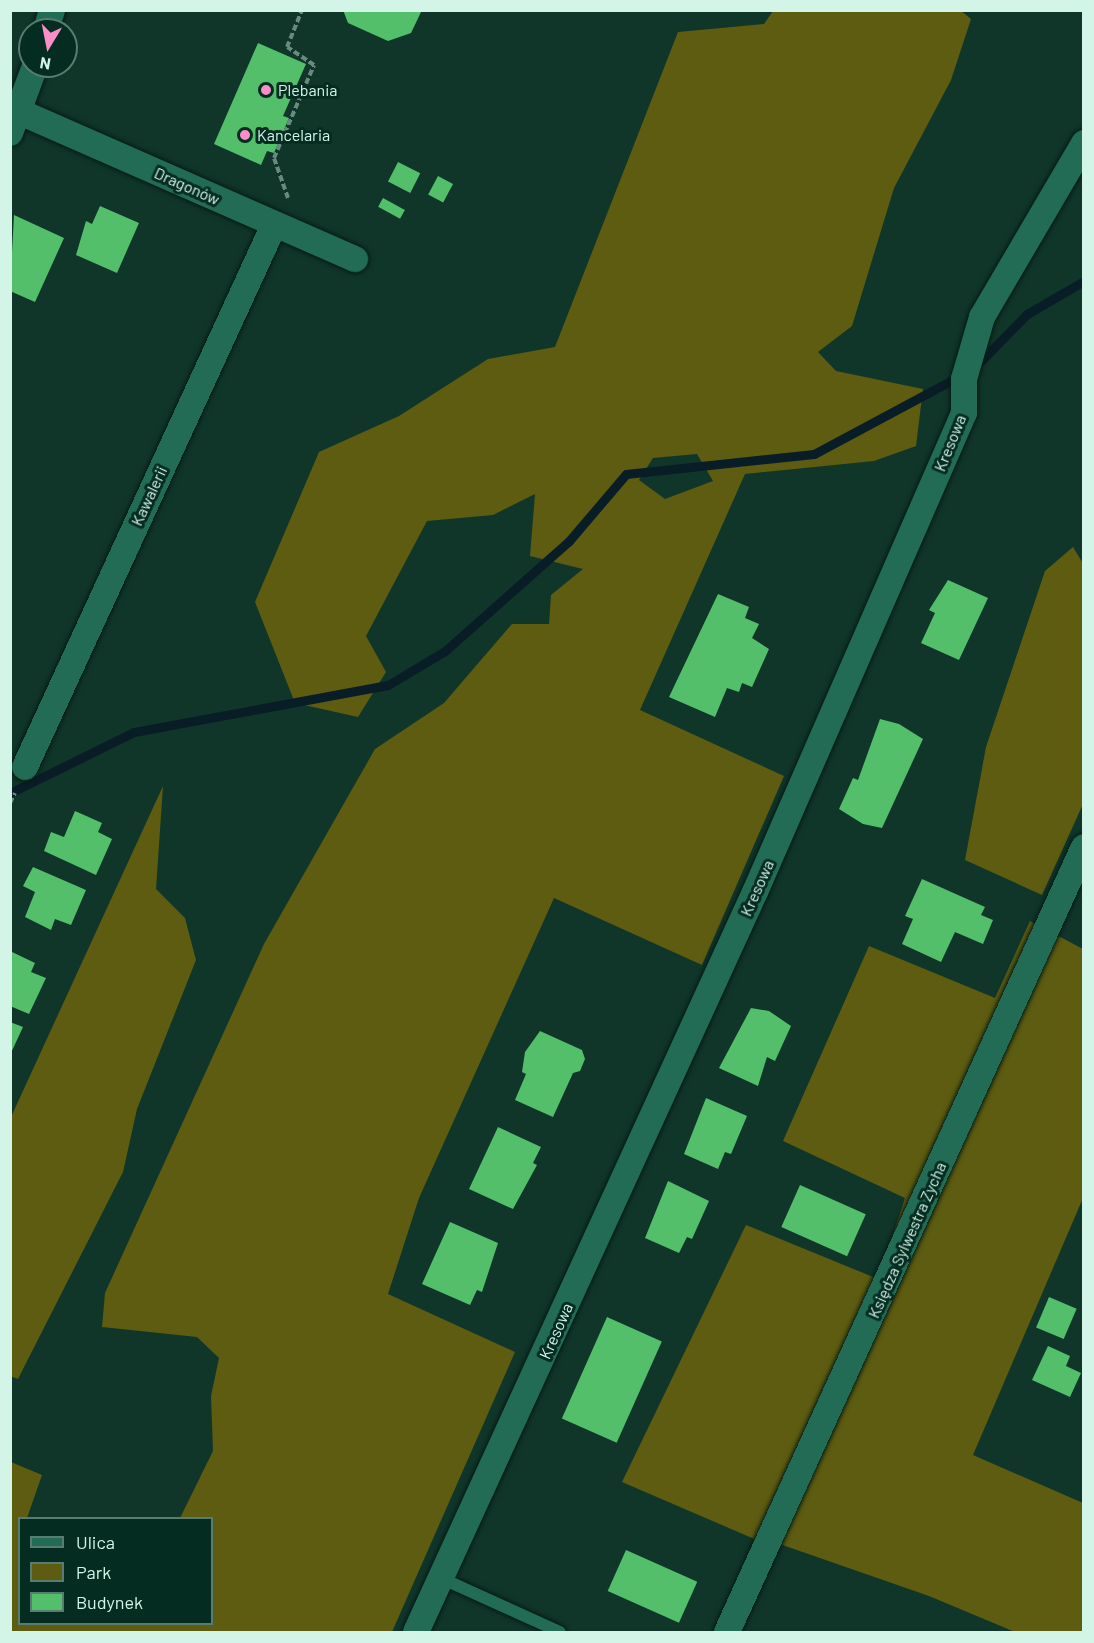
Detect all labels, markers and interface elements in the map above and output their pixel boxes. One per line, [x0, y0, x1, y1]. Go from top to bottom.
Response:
north arrow [18, 18, 78, 78]
text: N [38, 54, 52, 75]
place label: Plebania [278, 80, 337, 100]
marker: Plebania [259, 83, 273, 97]
place label: Kancelaria [257, 125, 330, 145]
marker: Kancelaria [238, 128, 252, 142]
street label: Dragonów [151, 163, 223, 209]
street label: Kresowa [930, 412, 970, 474]
street label: Kawalerii [127, 463, 171, 529]
street label: Kresowa [736, 857, 778, 919]
street label: Księdza Sylwestra Zycha [864, 1159, 950, 1321]
street label: Kresowa [535, 1300, 577, 1362]
legend [18, 1517, 213, 1625]
text: Ulica [76, 1531, 115, 1553]
text: Park [76, 1561, 111, 1583]
text: Budynek [76, 1591, 143, 1613]

